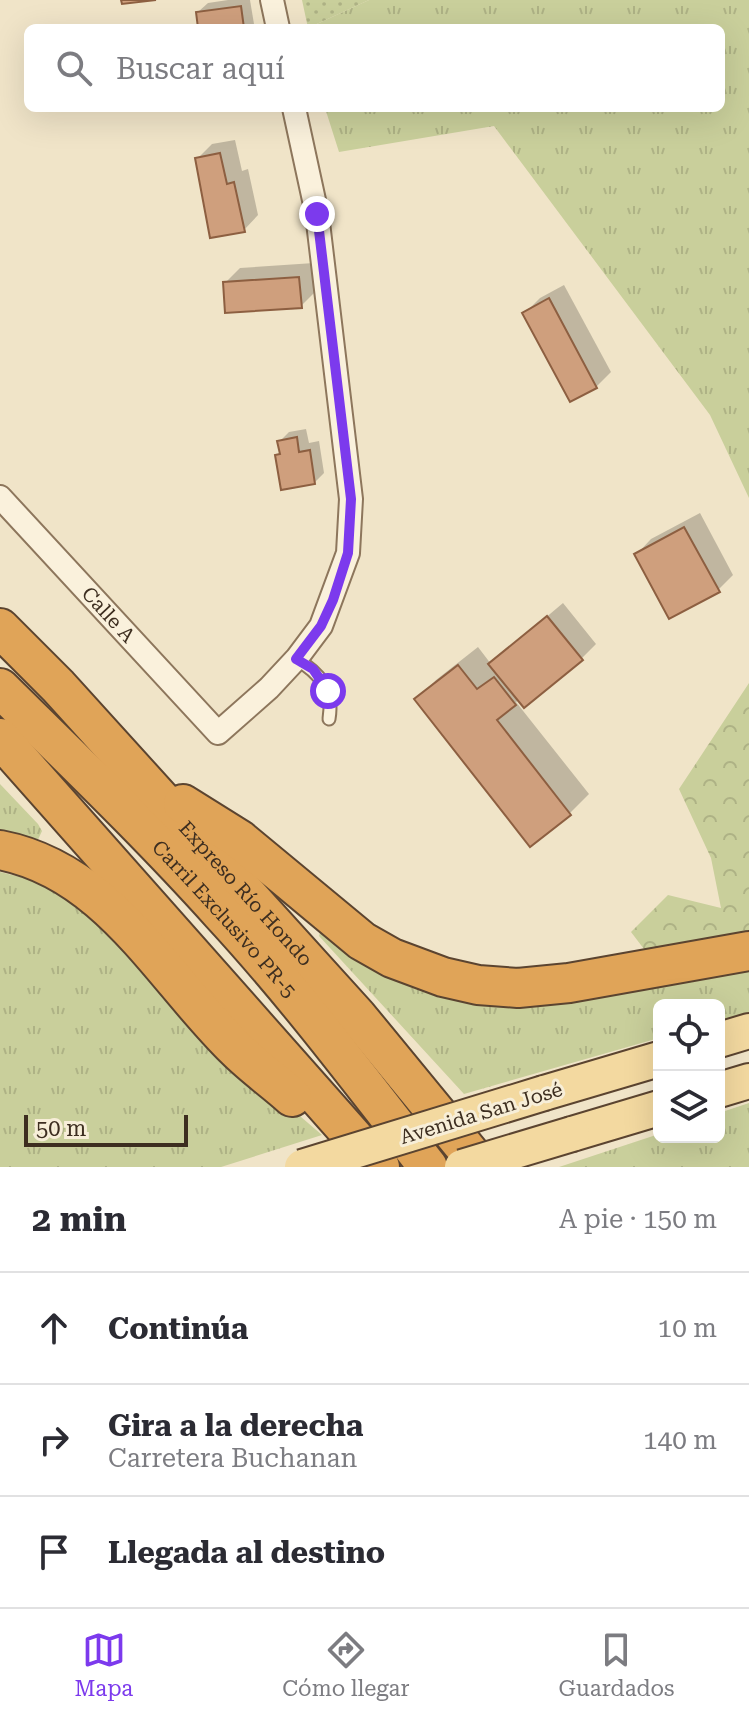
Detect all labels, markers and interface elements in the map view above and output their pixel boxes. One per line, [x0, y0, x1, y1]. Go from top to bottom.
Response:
search box [24, 24, 725, 112]
icon: search [52, 46, 96, 90]
text: Buscar aquí [116, 51, 285, 86]
route end [299, 196, 335, 232]
street label: Calle A [77, 582, 140, 648]
route start [310, 673, 346, 709]
street label: Expreso Río Hondo [174, 816, 318, 971]
street label: Carril Exclusivo PR-5 [147, 835, 301, 1002]
map controls [653, 999, 725, 1143]
button: locate [653, 999, 725, 1071]
button: layers [653, 1071, 725, 1143]
street label: Avenida San José [397, 1077, 565, 1149]
scale bar [24, 1111, 188, 1147]
text: 50 m [36, 1116, 86, 1141]
text: 2 min [32, 1199, 127, 1239]
text: A pie · 150 m [559, 1204, 717, 1234]
icon: ahead [32, 1306, 76, 1350]
text: Continúa [108, 1311, 248, 1346]
text: 10 m [658, 1313, 717, 1343]
text: Gira a la derecha [108, 1408, 363, 1443]
icon: right [32, 1418, 76, 1462]
text: 140 m [643, 1425, 717, 1455]
text: Carretera Buchanan [108, 1443, 357, 1473]
icon: arrive [32, 1530, 76, 1574]
text: Llegada al destino [108, 1535, 385, 1570]
tab: Mapa [74, 1628, 133, 1701]
tab: Cómo llegar [282, 1628, 409, 1701]
tab: Guardados [558, 1628, 674, 1701]

